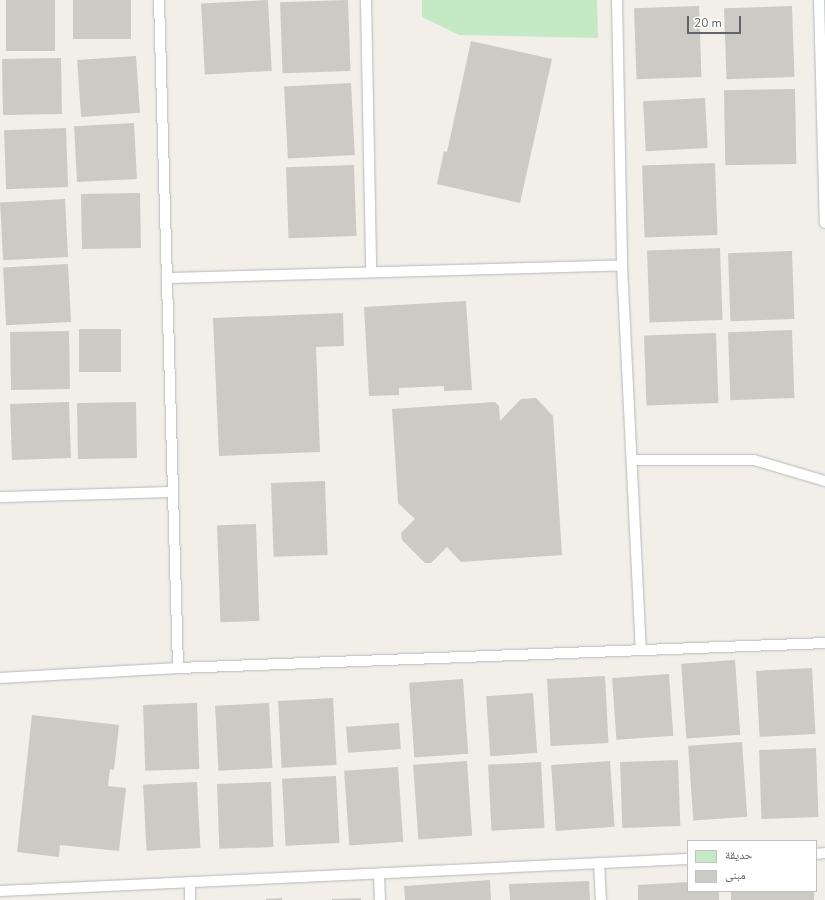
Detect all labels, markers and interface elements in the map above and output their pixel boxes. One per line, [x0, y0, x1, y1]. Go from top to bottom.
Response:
scale bar [689, 8, 743, 34]
text: 20 m [694, 15, 722, 31]
legend [687, 840, 817, 892]
text: حديقة [725, 847, 753, 863]
text: مبنى [725, 867, 746, 883]

